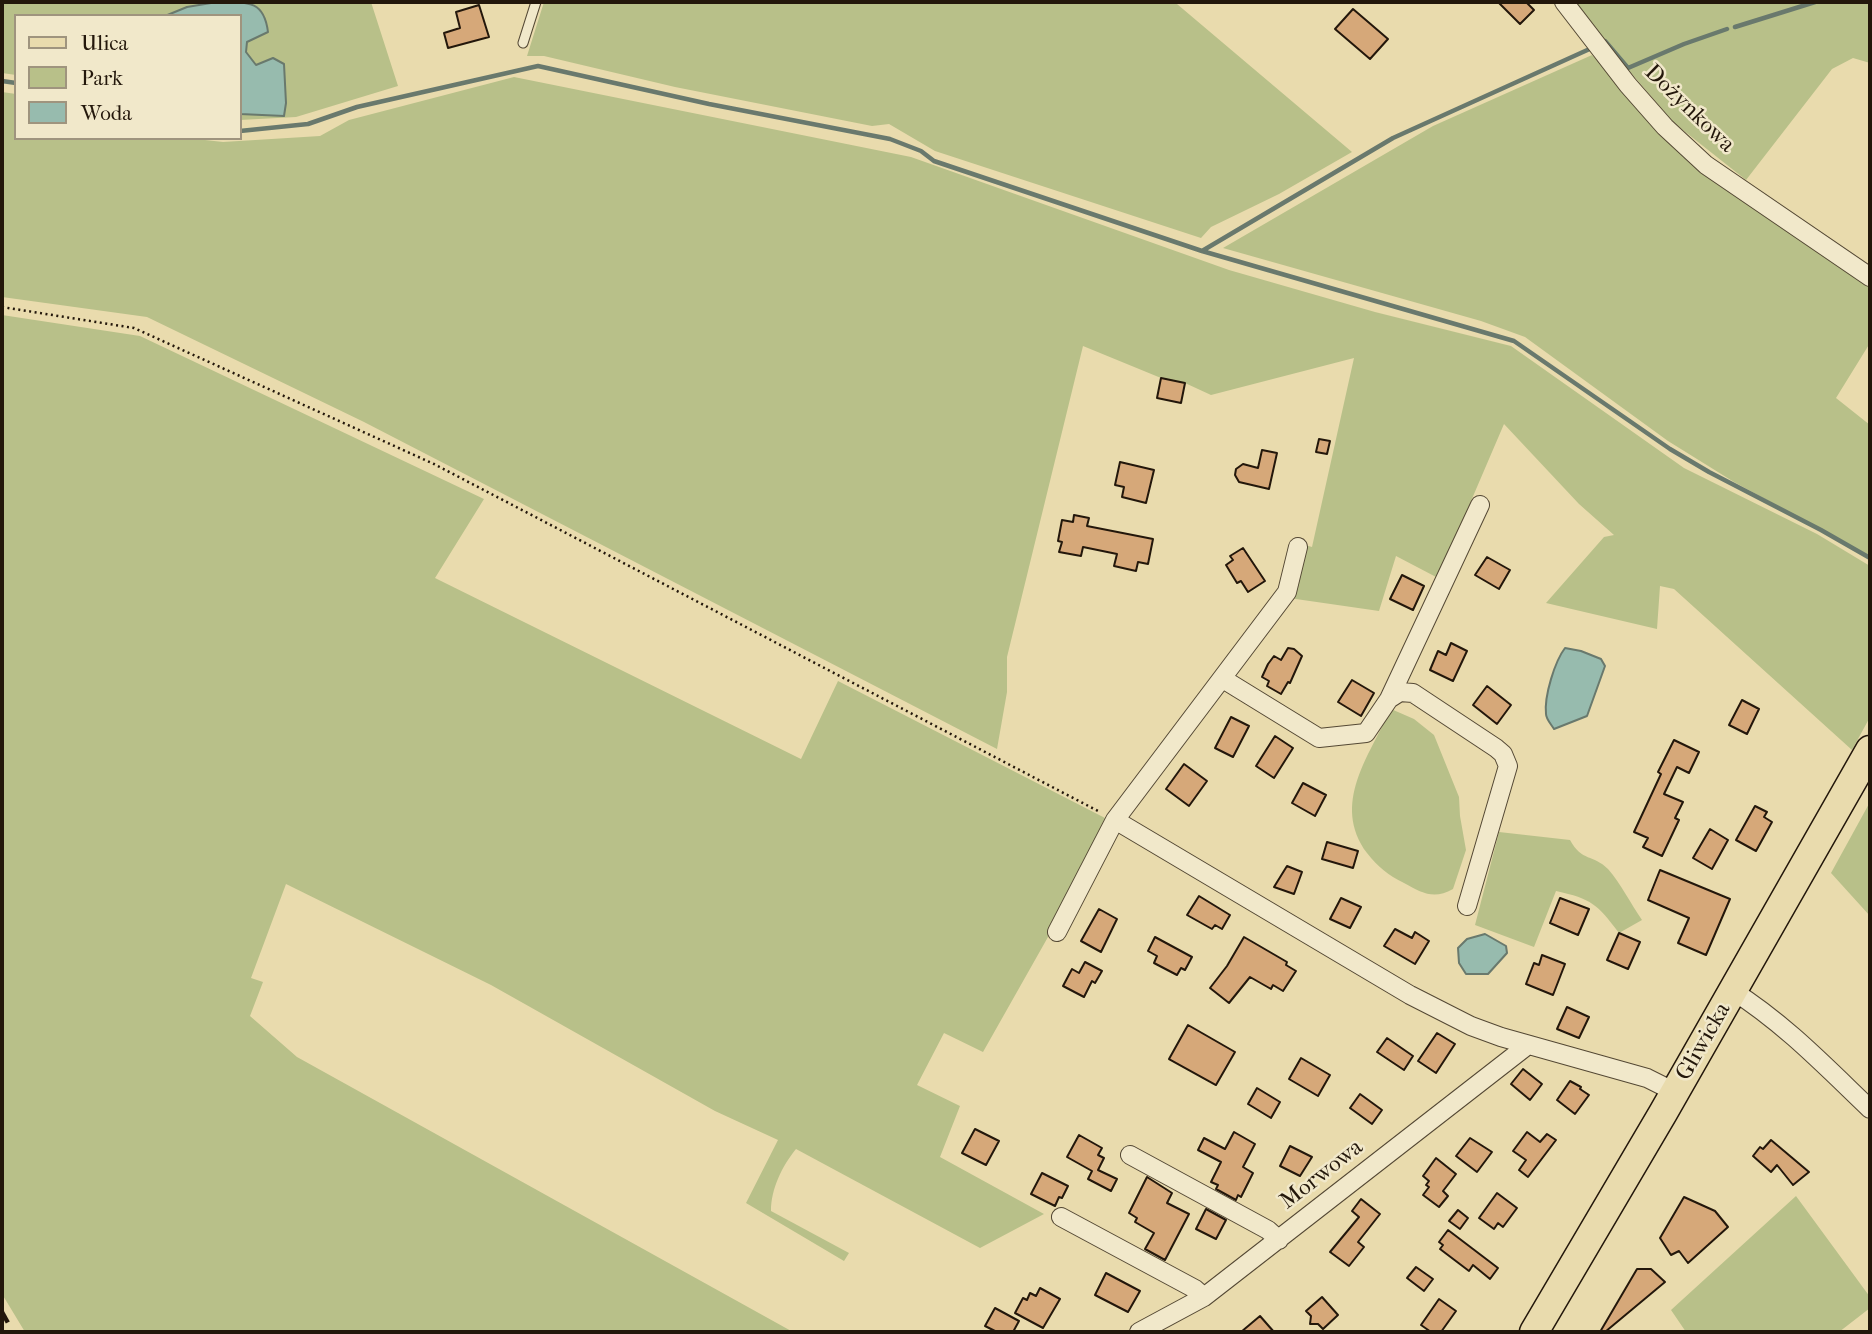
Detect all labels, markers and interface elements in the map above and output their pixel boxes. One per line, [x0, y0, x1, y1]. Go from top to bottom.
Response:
legend [14, 14, 242, 140]
text: Ulica [81, 31, 128, 55]
street label: Dożynkowa [1638, 59, 1740, 159]
text: Park [81, 66, 123, 90]
text: Woda [81, 101, 132, 125]
street label: Gliwicka [1671, 998, 1737, 1086]
street label: Morwowa [1275, 1134, 1369, 1216]

